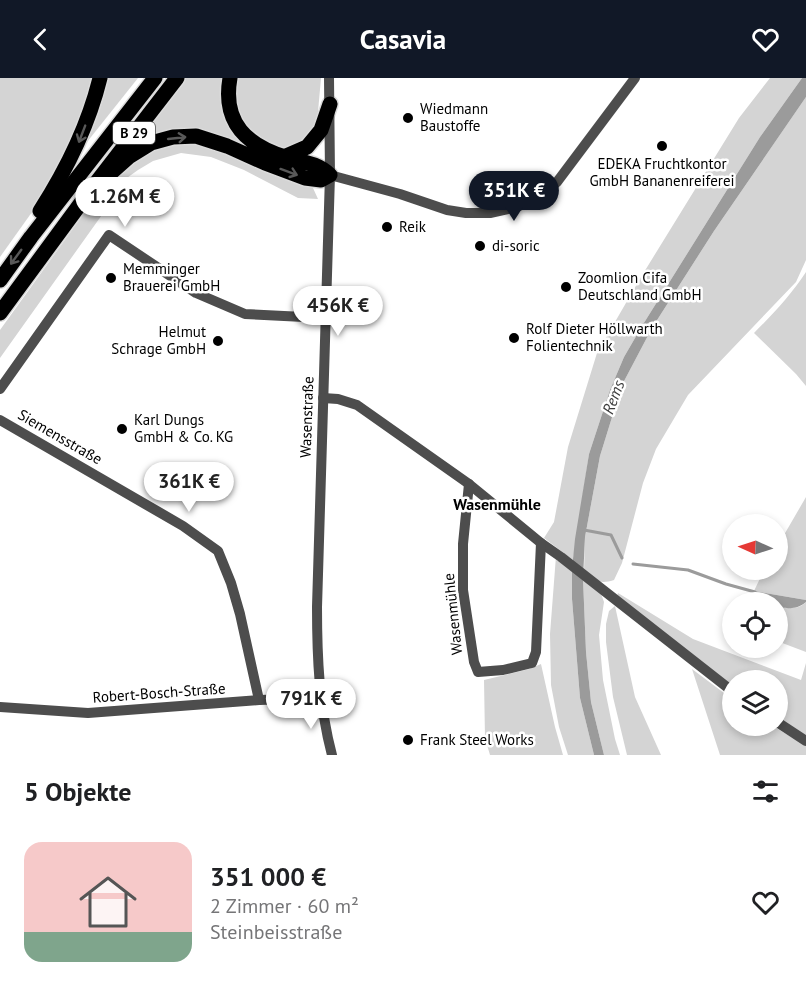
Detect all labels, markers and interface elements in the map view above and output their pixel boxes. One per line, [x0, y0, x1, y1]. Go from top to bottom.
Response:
text: Casavia [360, 22, 446, 56]
icon: back [24, 23, 57, 56]
icon: heart [749, 23, 782, 56]
place label: Wiedmann Baustoffe [420, 99, 488, 135]
marker: Wiedmann Baustoffe [401, 111, 415, 125]
road number: B 29 [113, 122, 155, 144]
one-way arrow [76, 124, 87, 142]
one-way arrow [166, 132, 186, 143]
marker: EDEKA Fruchtkontor GmbH Bananenreiferei [655, 139, 669, 153]
place label: EDEKA Fruchtkontor GmbH Bananenreiferei [589, 154, 735, 190]
one-way arrow [279, 167, 297, 178]
pin: 351K € [465, 171, 563, 222]
pin: 1.26M € [70, 177, 180, 228]
text: 351K € [483, 177, 545, 203]
text: 1.26M € [89, 183, 161, 209]
place label: Reik [399, 217, 427, 236]
marker: Reik [380, 220, 394, 234]
place label: di-soric [492, 236, 540, 255]
marker: di-soric [473, 239, 487, 253]
one-way arrow [10, 249, 23, 265]
place label: Memminger Brauerei GmbH [123, 259, 220, 295]
place label: Zoomlion Cifa Deutschland GmbH [578, 268, 702, 304]
marker: Memminger Brauerei GmbH [104, 271, 118, 285]
marker: Zoomlion Cifa Deutschland GmbH [559, 280, 573, 294]
pin: 456K € [289, 286, 387, 337]
text: 456K € [307, 292, 369, 318]
place label: Rolf Dieter Höllwarth Folientechnik [526, 319, 663, 355]
place label: Helmut Schrage GmbH [111, 322, 206, 358]
marker: Rolf Dieter Höllwarth Folientechnik [507, 331, 521, 345]
marker: Helmut Schrage GmbH [211, 334, 225, 348]
street label: Wasenstraße [296, 376, 317, 458]
water label: Rems [598, 377, 629, 417]
street label: Siemensstraße [15, 405, 106, 468]
place label: Karl Dungs GmbH & Co. KG [134, 410, 233, 446]
marker: Karl Dungs GmbH & Co. KG [115, 422, 129, 436]
pin: 361K € [140, 462, 238, 513]
text: 361K € [158, 468, 220, 494]
district label: Wasenmühle [453, 494, 541, 514]
north arrow [722, 514, 788, 580]
map controls [722, 514, 788, 736]
street label: Wasenmühle [439, 572, 466, 656]
button: locate [722, 592, 788, 658]
button: layers [722, 670, 788, 736]
street label: Robert-Bosch-Straße [92, 678, 226, 707]
pin: 791K € [262, 679, 360, 730]
text: 791K € [280, 685, 342, 711]
place label: Frank Steel Works [420, 730, 534, 749]
marker: Frank Steel Works [401, 733, 415, 747]
text: 5 Objekte [24, 775, 131, 808]
icon: filters [749, 775, 782, 808]
text: 351 000 € [210, 860, 326, 893]
icon: home [72, 866, 144, 938]
icon: heart [749, 886, 782, 919]
text: 2 Zimmer · 60 m² [210, 893, 359, 919]
text: Steinbeisstraße [210, 919, 342, 945]

